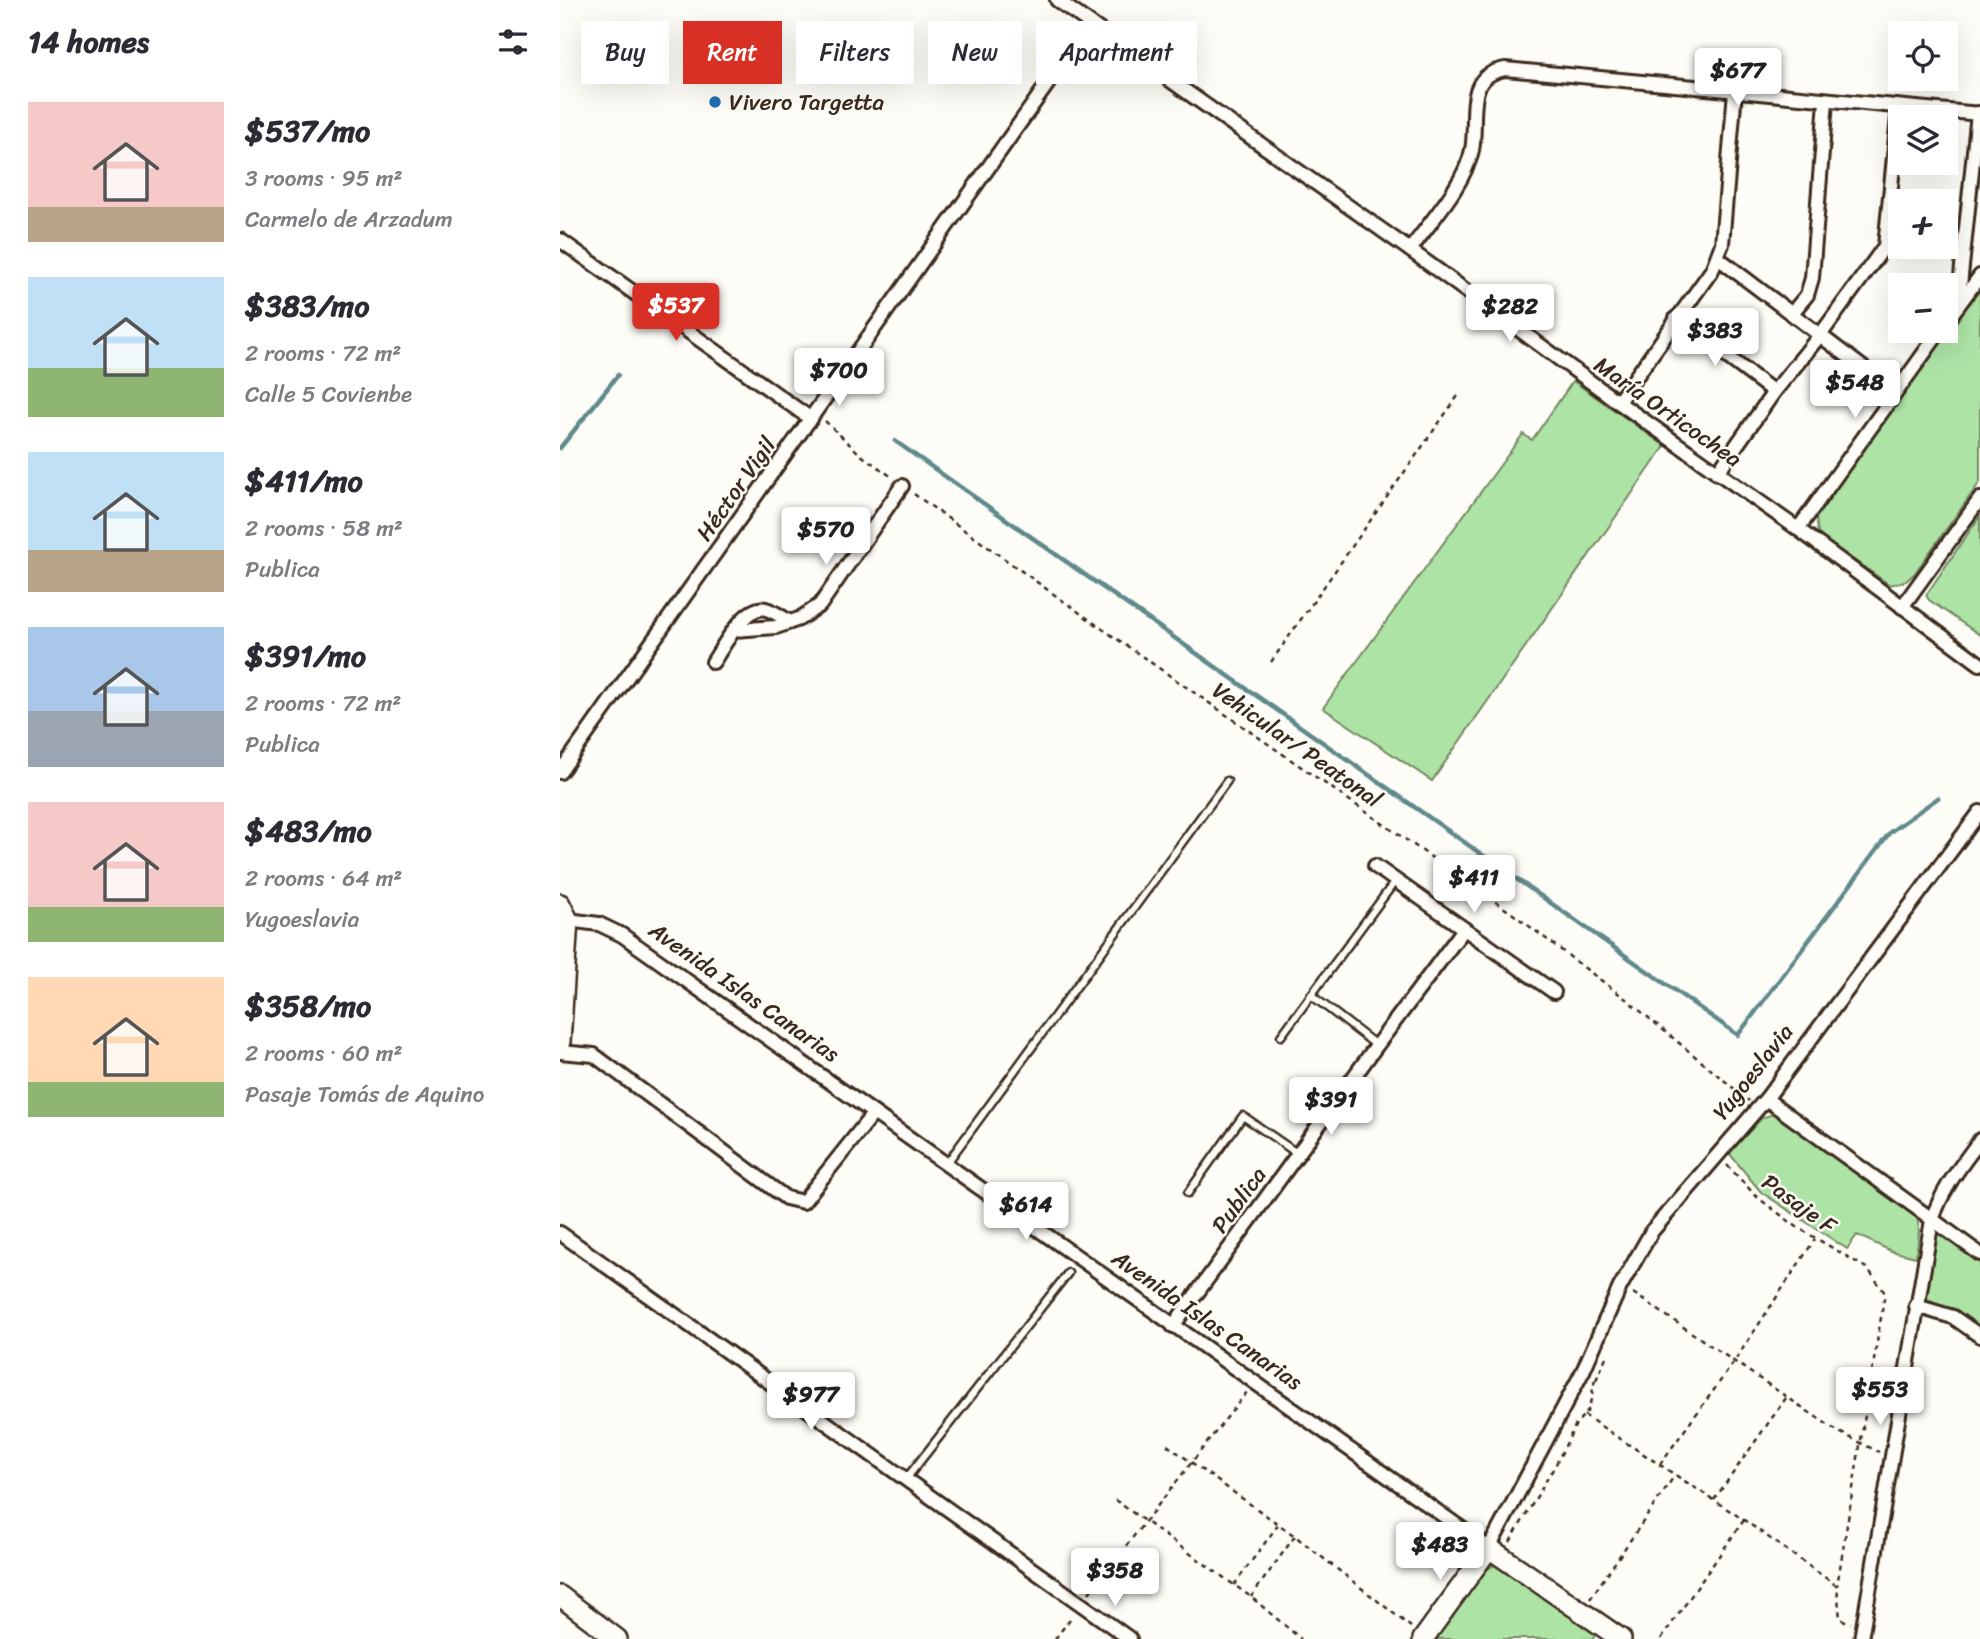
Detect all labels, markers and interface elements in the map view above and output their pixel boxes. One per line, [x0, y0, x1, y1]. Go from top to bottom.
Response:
text: 14 homes [28, 15, 149, 69]
chip: Buy [581, 21, 669, 84]
chip: Rent [683, 21, 782, 84]
chip: Filters [796, 21, 914, 84]
chip: New [928, 21, 1022, 84]
chip: Apartment [1036, 21, 1197, 84]
map controls [1888, 21, 1958, 343]
button: locate [1888, 21, 1958, 91]
icon: filters [494, 23, 532, 61]
pin: $677 [1697, 48, 1779, 108]
text: $677 [1711, 50, 1765, 91]
place label: Vivero Targetta [729, 82, 884, 123]
marker: Vivero Targetta [707, 94, 723, 110]
text: $537/mo [245, 104, 370, 158]
button: layers [1888, 105, 1958, 175]
icon: home [84, 130, 168, 214]
text: 3 rooms · 95 m² [245, 158, 402, 199]
button: + [1888, 189, 1958, 259]
text: Carmelo de Arzadum [245, 199, 453, 240]
button: − [1888, 273, 1958, 343]
text: $383/mo [245, 279, 369, 333]
pin: $537 [635, 284, 717, 343]
pin: $282 [1469, 284, 1551, 344]
text: $537 [648, 285, 704, 326]
text: $282 [1482, 286, 1538, 327]
icon: home [84, 305, 168, 389]
pin: $383 [1674, 308, 1756, 368]
text: $383 [1688, 310, 1742, 351]
text: 2 rooms · 72 m² [245, 333, 401, 374]
street label: María Orticochea [1585, 345, 1751, 479]
pin: $700 [798, 348, 880, 408]
text: $700 [810, 350, 868, 391]
pin: $548 [1814, 360, 1896, 420]
text: $548 [1826, 362, 1884, 403]
text: Calle 5 Covienbe [245, 374, 412, 415]
street label: Héctor Vigil [685, 428, 787, 550]
text: $411/mo [245, 454, 363, 508]
icon: home [84, 480, 168, 564]
text: 2 rooms · 58 m² [245, 508, 403, 549]
pin: $570 [785, 508, 867, 567]
text: $570 [797, 509, 855, 550]
text: Publica [245, 549, 320, 590]
text: $391/mo [245, 629, 366, 683]
icon: home [84, 655, 168, 739]
street label: Vehicular/ Peatonal [1203, 671, 1391, 819]
text: 2 rooms · 72 m² [245, 683, 401, 724]
text: Publica [245, 724, 320, 765]
text: $483/mo [245, 804, 372, 858]
icon: home [84, 830, 168, 914]
pin: $411 [1433, 856, 1515, 915]
text: $411 [1449, 857, 1499, 898]
text: 2 rooms · 64 m² [245, 858, 402, 899]
text: Yugoeslavia [245, 899, 359, 940]
street label: Avenida Islas Canarias [639, 910, 849, 1074]
text: $358/mo [245, 979, 371, 1033]
icon: home [84, 1005, 168, 1089]
street label: Yugoeslavia [1702, 1014, 1805, 1130]
text: 2 rooms · 60 m² [245, 1033, 403, 1074]
text: Pasaje Tomás de Aquino [245, 1074, 484, 1115]
pin: $391 [1290, 1078, 1372, 1137]
text: $391 [1305, 1079, 1357, 1120]
street label: Publica [1200, 1157, 1278, 1242]
street label: Pasaje F [1753, 1163, 1846, 1246]
pin: $614 [985, 1182, 1067, 1242]
text: $614 [1000, 1184, 1052, 1225]
street label: Avenida Islas Canarias [1102, 1238, 1312, 1402]
pin: $553 [1839, 1368, 1921, 1427]
text: $553 [1852, 1369, 1908, 1410]
pin: $977 [770, 1372, 852, 1432]
text: $977 [783, 1374, 839, 1415]
pin: $483 [1399, 1522, 1481, 1582]
text: $483 [1412, 1524, 1468, 1565]
pin: $358 [1074, 1548, 1156, 1608]
text: $358 [1087, 1550, 1143, 1591]

